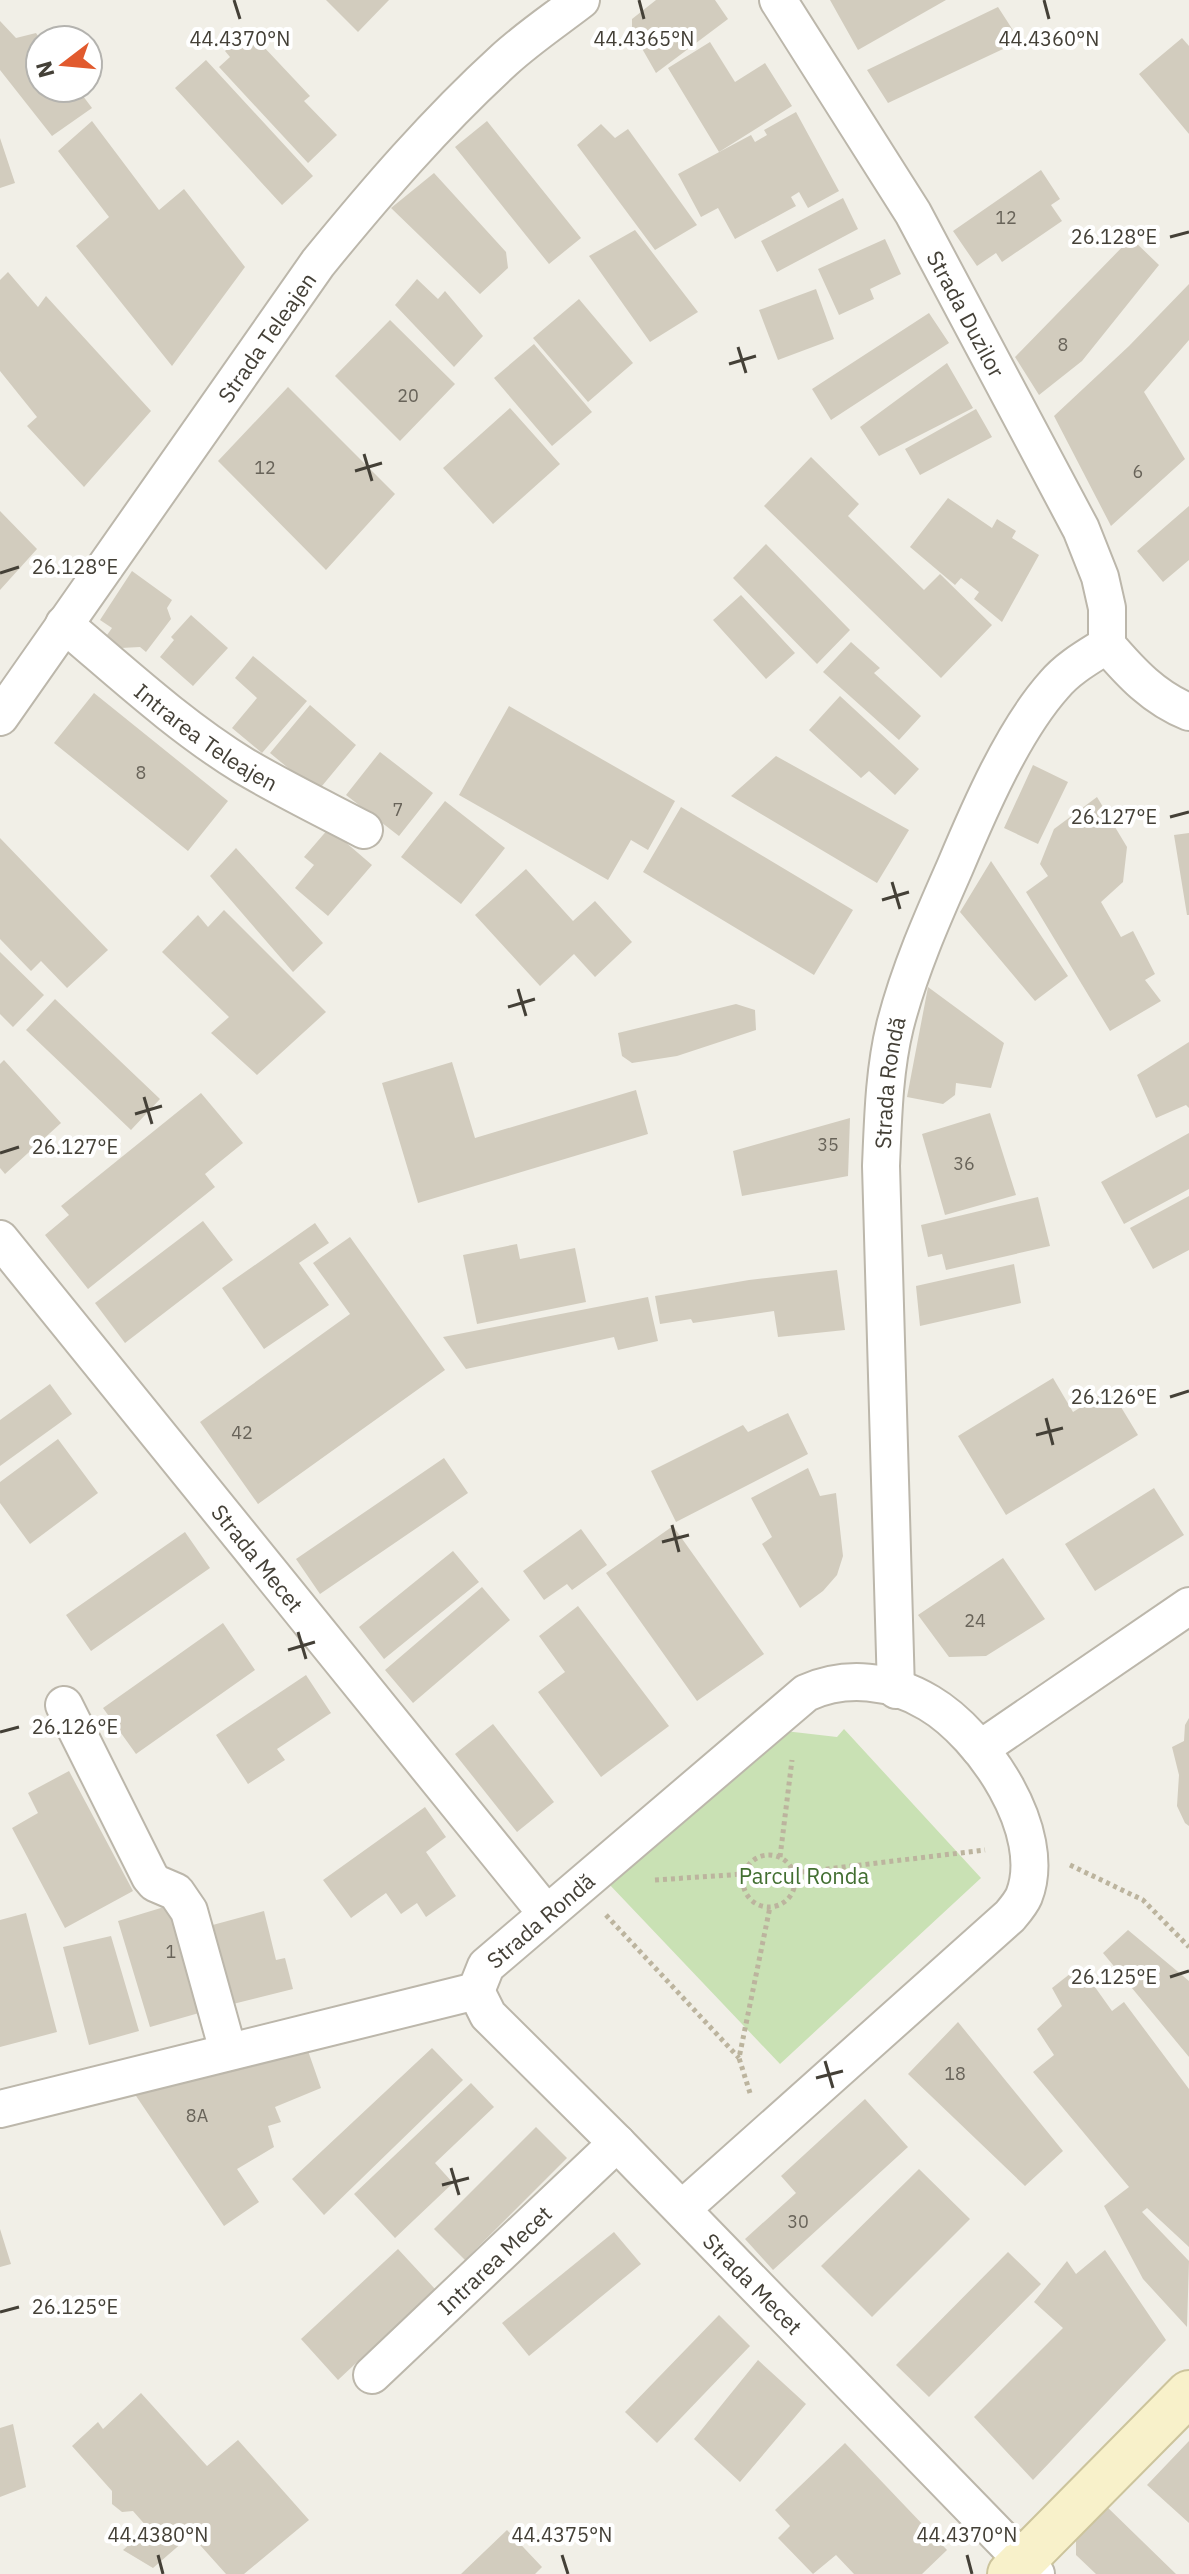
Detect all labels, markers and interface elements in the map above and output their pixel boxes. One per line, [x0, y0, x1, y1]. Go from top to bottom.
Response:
north arrow [24, 24, 104, 104]
text: 44.4370°N [190, 25, 290, 52]
text: 44.4365°N [594, 25, 694, 52]
text: 44.4360°N [999, 25, 1099, 52]
text: N [28, 58, 60, 81]
house number: 12 [995, 206, 1017, 229]
text: 26.128°E [1071, 223, 1157, 250]
street label: Strada Duzilor [921, 245, 1012, 382]
street label: Strada Teleajen [210, 266, 322, 408]
house number: 8 [1058, 333, 1068, 356]
house number: 20 [397, 384, 419, 407]
house number: 12 [254, 456, 276, 479]
house number: 6 [1133, 460, 1143, 483]
text: 26.128°E [32, 553, 118, 580]
street label: Intrarea Teleajen [129, 676, 283, 797]
house number: 8 [136, 761, 146, 784]
house number: 7 [393, 798, 403, 821]
text: 26.127°E [1071, 803, 1157, 830]
street label: Strada Rondă [867, 1013, 911, 1149]
text: 26.127°E [32, 1133, 118, 1160]
house number: 35 [817, 1133, 839, 1156]
house number: 36 [953, 1152, 975, 1175]
text: 26.126°E [1071, 1383, 1157, 1410]
house number: 42 [231, 1421, 253, 1444]
street label: Strada Mecet [206, 1498, 310, 1617]
house number: 24 [964, 1609, 986, 1632]
text: 26.126°E [32, 1713, 118, 1740]
park label: Parcul Ronda [739, 1861, 870, 1890]
street label: Strada Rondă [480, 1865, 600, 1974]
house number: 1 [166, 1940, 176, 1963]
text: 26.125°E [1071, 1963, 1157, 1990]
house number: 18 [944, 2062, 966, 2085]
house number: 8A [186, 2104, 209, 2127]
street label: Intrarea Mecet [431, 2199, 557, 2320]
house number: 30 [787, 2210, 809, 2233]
street label: Strada Mecet [697, 2226, 809, 2340]
text: 26.125°E [32, 2293, 118, 2320]
text: 44.4380°N [108, 2521, 208, 2548]
text: 44.4375°N [512, 2521, 612, 2548]
text: 44.4370°N [917, 2521, 1017, 2548]

